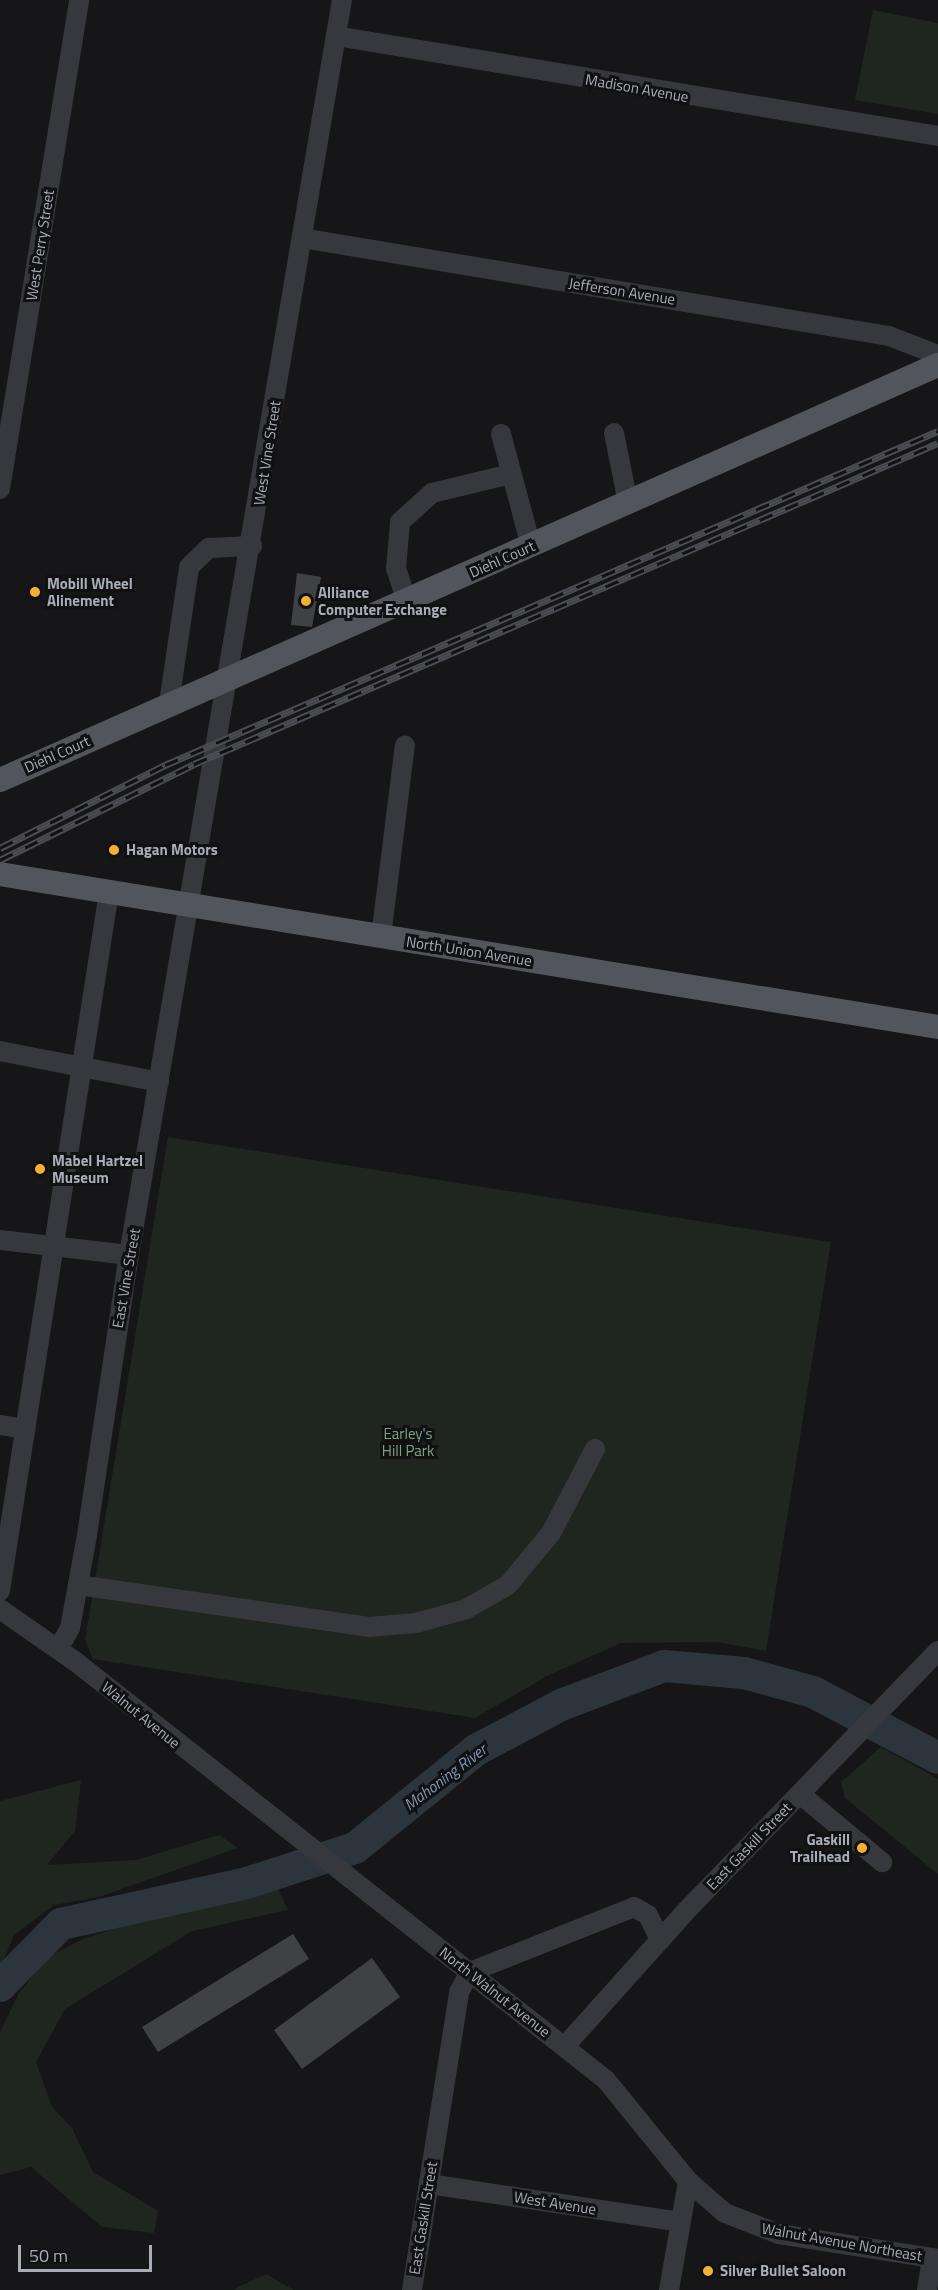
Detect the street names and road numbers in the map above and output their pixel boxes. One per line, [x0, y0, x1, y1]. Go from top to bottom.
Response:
street label: Madison Avenue [584, 70, 690, 106]
street label: West Perry Street [22, 188, 58, 302]
street label: Jefferson Avenue [567, 274, 677, 308]
street label: West Vine Street [250, 399, 284, 507]
street label: Diehl Court [467, 537, 537, 581]
street label: Diehl Court [22, 732, 92, 776]
street label: North Union Avenue [405, 932, 533, 970]
street label: East Vine Street [108, 1227, 144, 1329]
street label: Walnut Avenue [98, 1678, 184, 1752]
street label: East Gaskill Street [703, 1799, 795, 1893]
street label: North Walnut Avenue [436, 1943, 554, 2041]
street label: East Gaskill Street [405, 2160, 441, 2276]
street label: West Avenue [513, 2188, 597, 2218]
street label: Walnut Avenue Northeast [760, 2219, 924, 2265]

